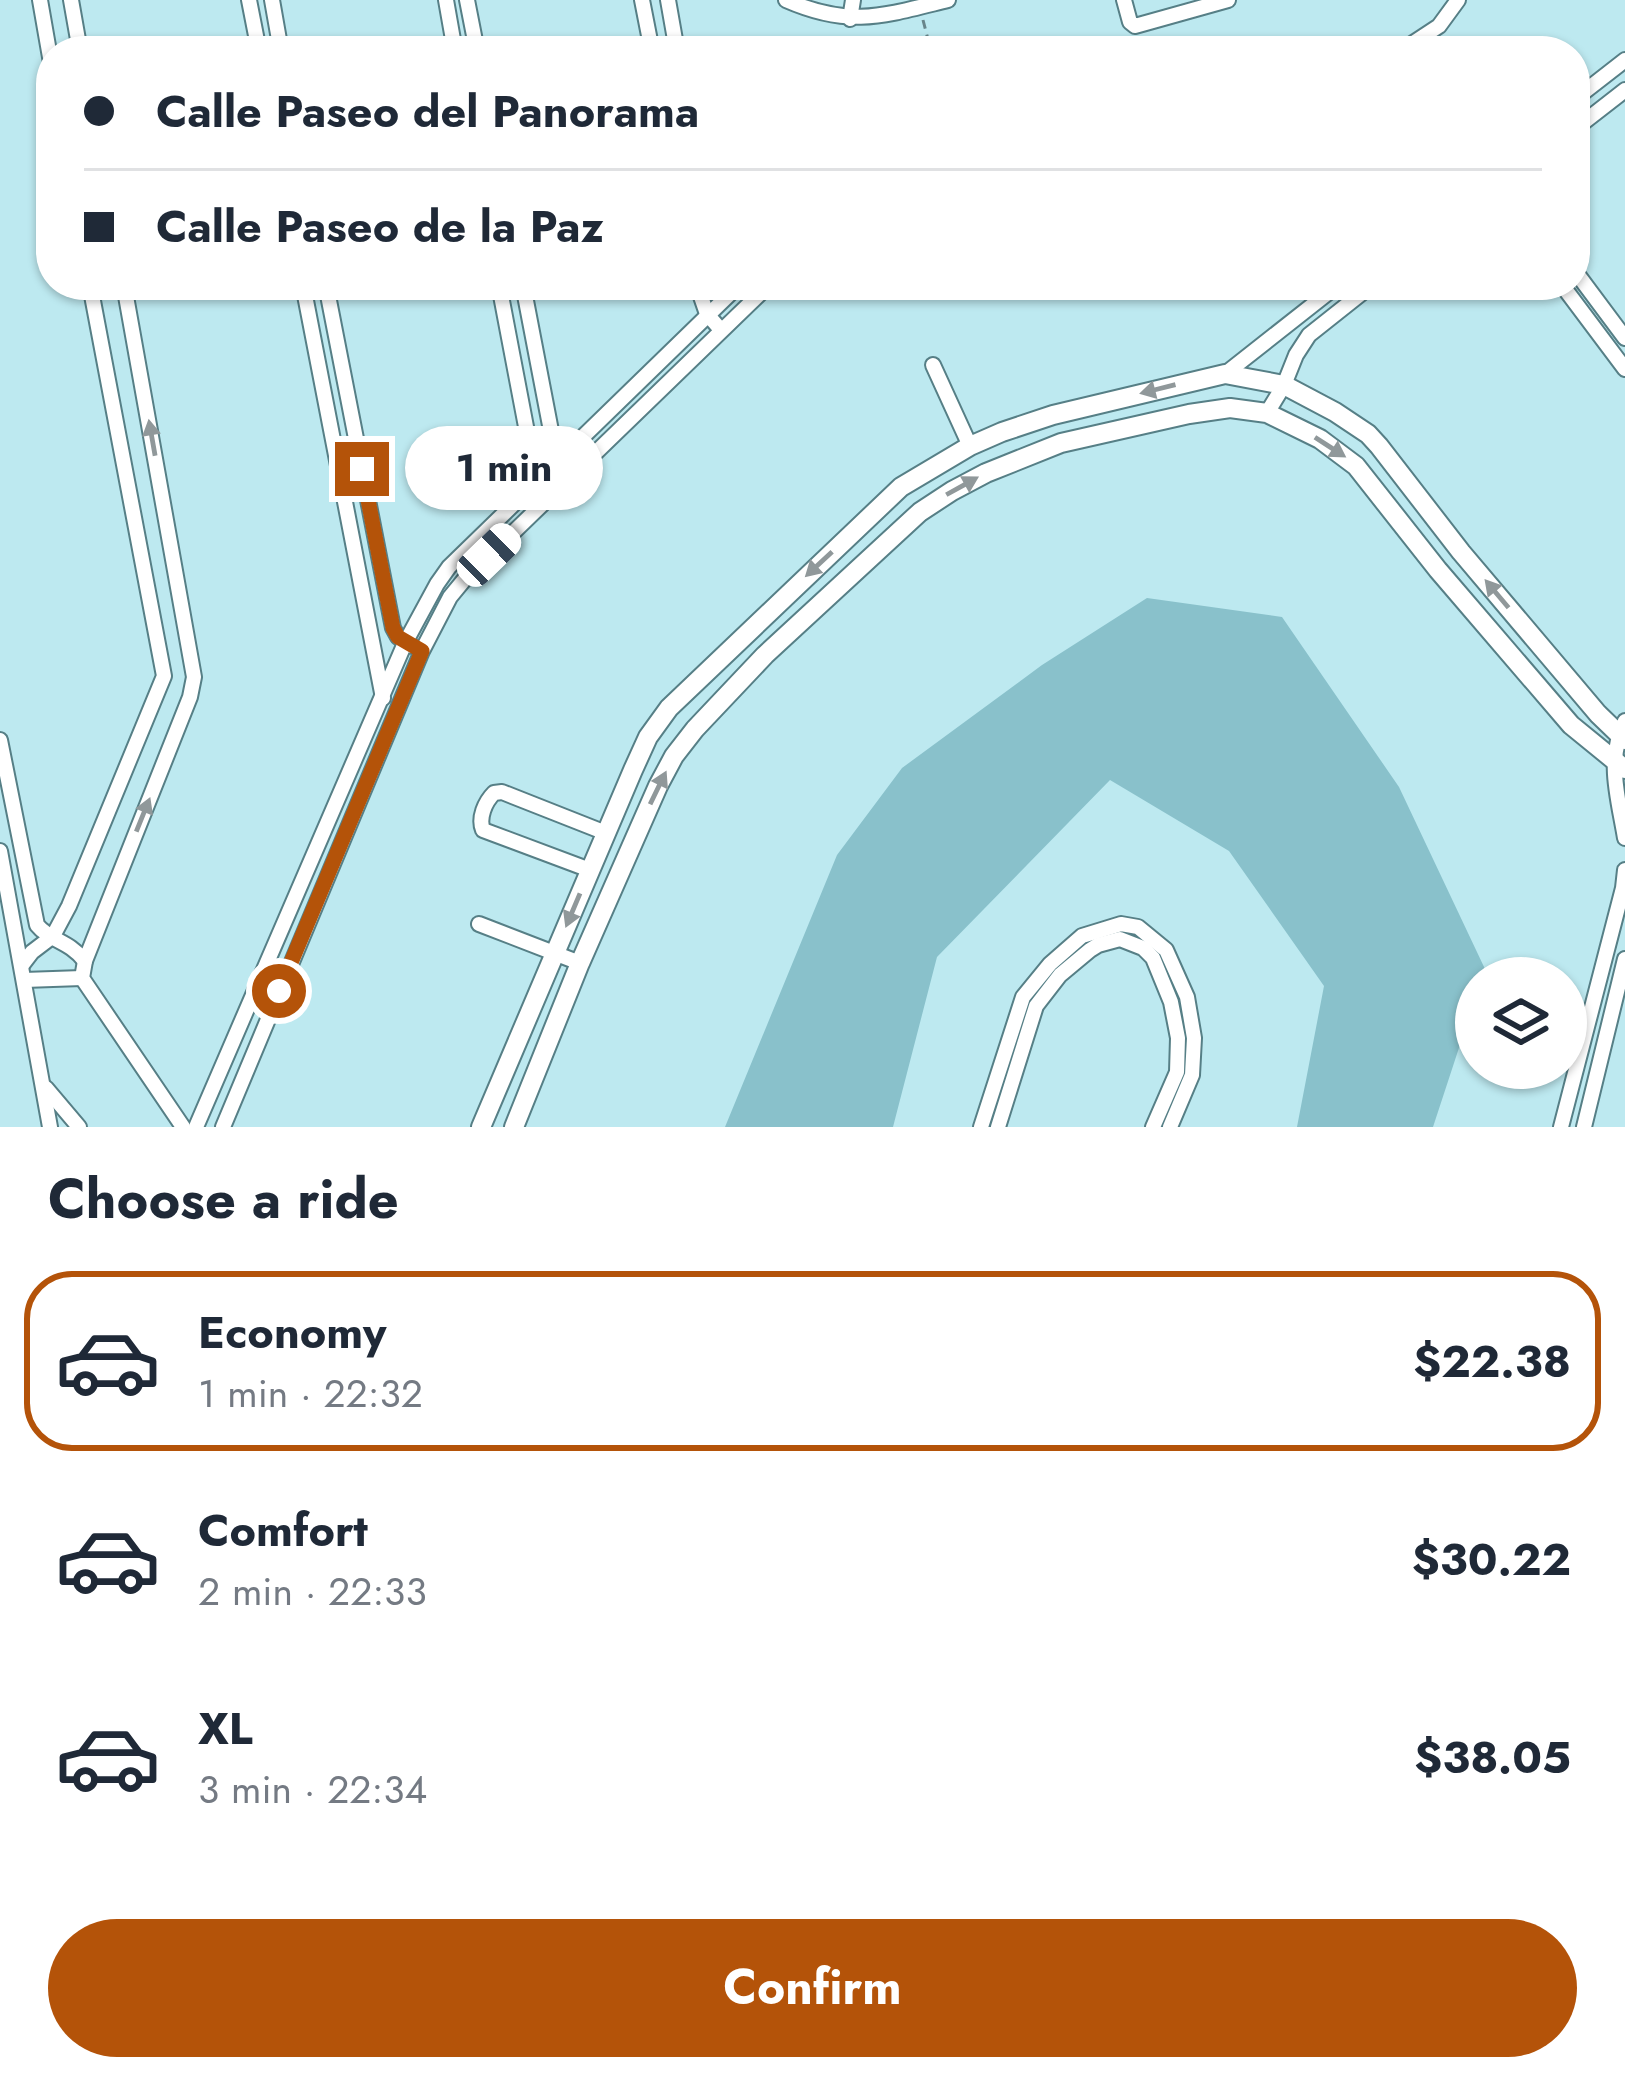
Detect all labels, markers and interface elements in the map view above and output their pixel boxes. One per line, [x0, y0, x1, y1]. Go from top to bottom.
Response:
text: Calle Paseo del Panorama [156, 79, 699, 144]
text: Calle Paseo de la Paz [156, 194, 604, 259]
one-way arrow [1139, 380, 1176, 399]
one-way arrow [143, 419, 161, 457]
callout: 1 min [404, 427, 602, 511]
one-way arrow [1314, 435, 1347, 457]
text: 1 min [456, 439, 552, 496]
route end [335, 442, 389, 496]
one-way arrow [945, 476, 980, 497]
car [451, 517, 527, 593]
one-way arrow [804, 550, 833, 578]
one-way arrow [1484, 579, 1510, 609]
one-way arrow [648, 770, 668, 805]
one-way arrow [134, 797, 153, 833]
one-way arrow [563, 893, 582, 929]
map controls [1455, 957, 1587, 1089]
button: layers [1455, 957, 1587, 1089]
route start [252, 964, 306, 1018]
text: Choose a ride [48, 1160, 399, 1238]
text: Economy [198, 1300, 386, 1365]
icon: car [54, 1307, 162, 1415]
text: $22.38 [1413, 1329, 1571, 1394]
text: 1 min · 22:32 [198, 1365, 423, 1422]
text: Comfort [198, 1498, 368, 1563]
icon: car [54, 1505, 162, 1613]
text: $30.22 [1412, 1527, 1571, 1592]
text: 2 min · 22:33 [198, 1563, 427, 1620]
text: XL [198, 1696, 253, 1761]
icon: car [54, 1703, 162, 1811]
text: $38.05 [1414, 1725, 1571, 1790]
text: 3 min · 22:34 [198, 1761, 427, 1818]
button: Confirm [48, 1919, 1577, 2057]

